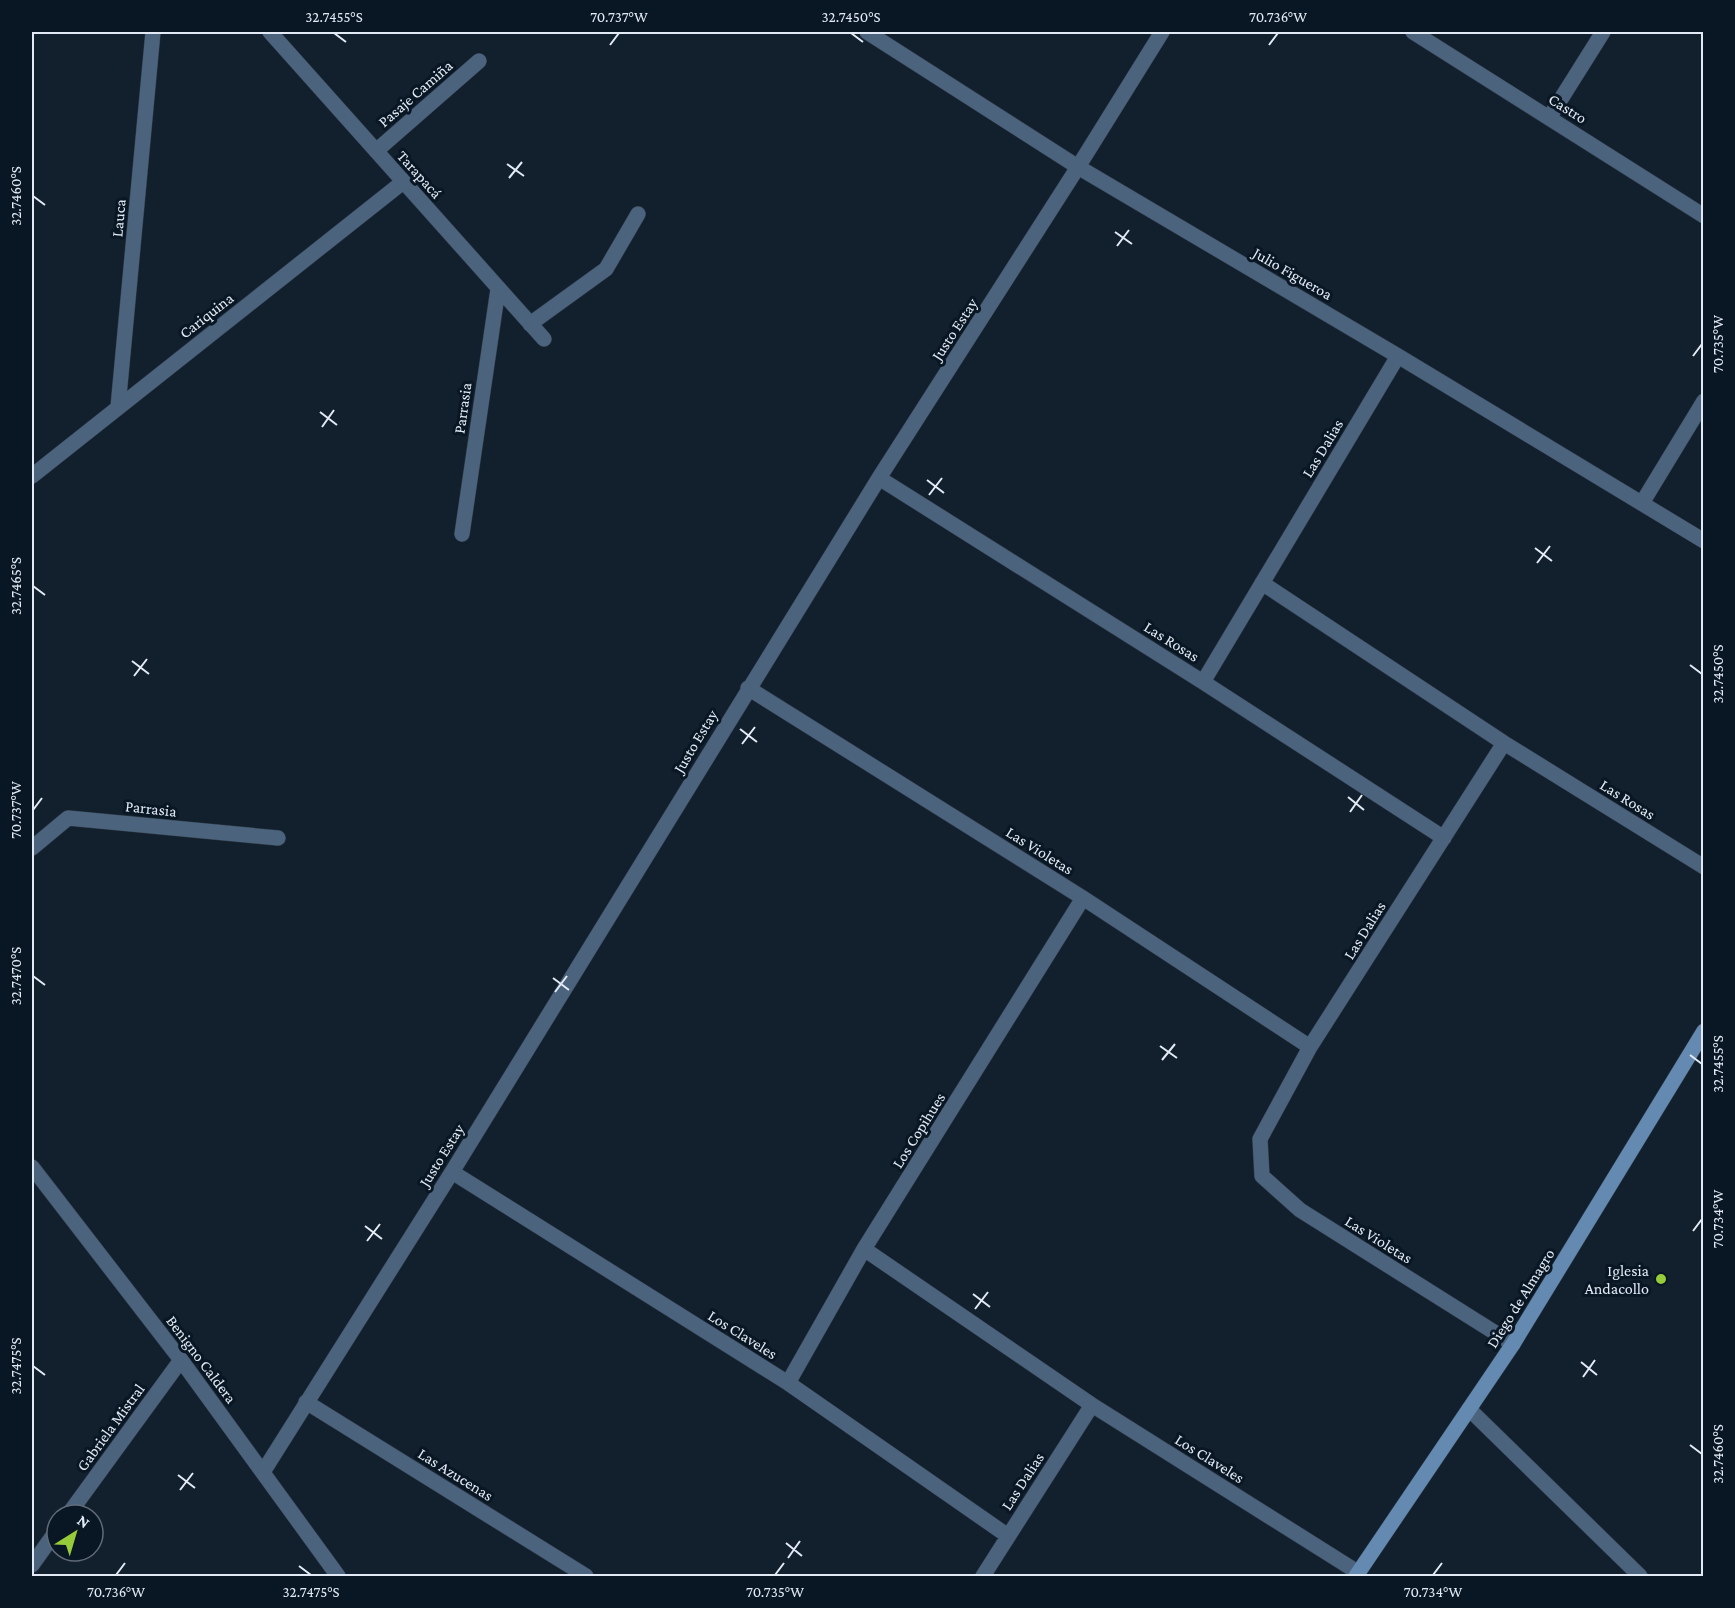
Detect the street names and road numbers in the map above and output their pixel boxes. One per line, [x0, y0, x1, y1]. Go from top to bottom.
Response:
street label: Pasaje Camiña [375, 56, 457, 131]
street label: Castro [1546, 90, 1590, 127]
street label: Tarapacá [393, 147, 446, 203]
street label: Lauca [108, 198, 129, 238]
street label: Julio Figueroa [1248, 243, 1336, 304]
street label: Cariquina [176, 289, 238, 342]
street label: Justo Estay [927, 295, 982, 366]
street label: Parrasia [450, 381, 475, 435]
street label: Las Dalias [1298, 416, 1346, 480]
street label: Las Rosas [1141, 618, 1202, 665]
street label: Justo Estay [669, 706, 722, 778]
street label: Las Rosas [1597, 776, 1658, 823]
street label: Parrasia [124, 797, 178, 820]
street label: Las Violetas [1003, 823, 1076, 878]
street label: Las Dalias [1340, 898, 1389, 962]
street label: Los Copihues [889, 1090, 949, 1172]
street label: Justo Estay [414, 1120, 469, 1192]
street label: Las Violetas [1342, 1212, 1415, 1267]
street label: Diego de Almagro [1483, 1246, 1559, 1351]
street label: Los Claveles [705, 1307, 780, 1362]
street label: Benigno Caldera [162, 1312, 240, 1407]
street label: Gabriela Mistral [73, 1381, 148, 1474]
street label: Los Claveles [1172, 1431, 1247, 1486]
street label: Las Azucenas [415, 1445, 496, 1504]
street label: Las Dalias [998, 1449, 1047, 1513]

